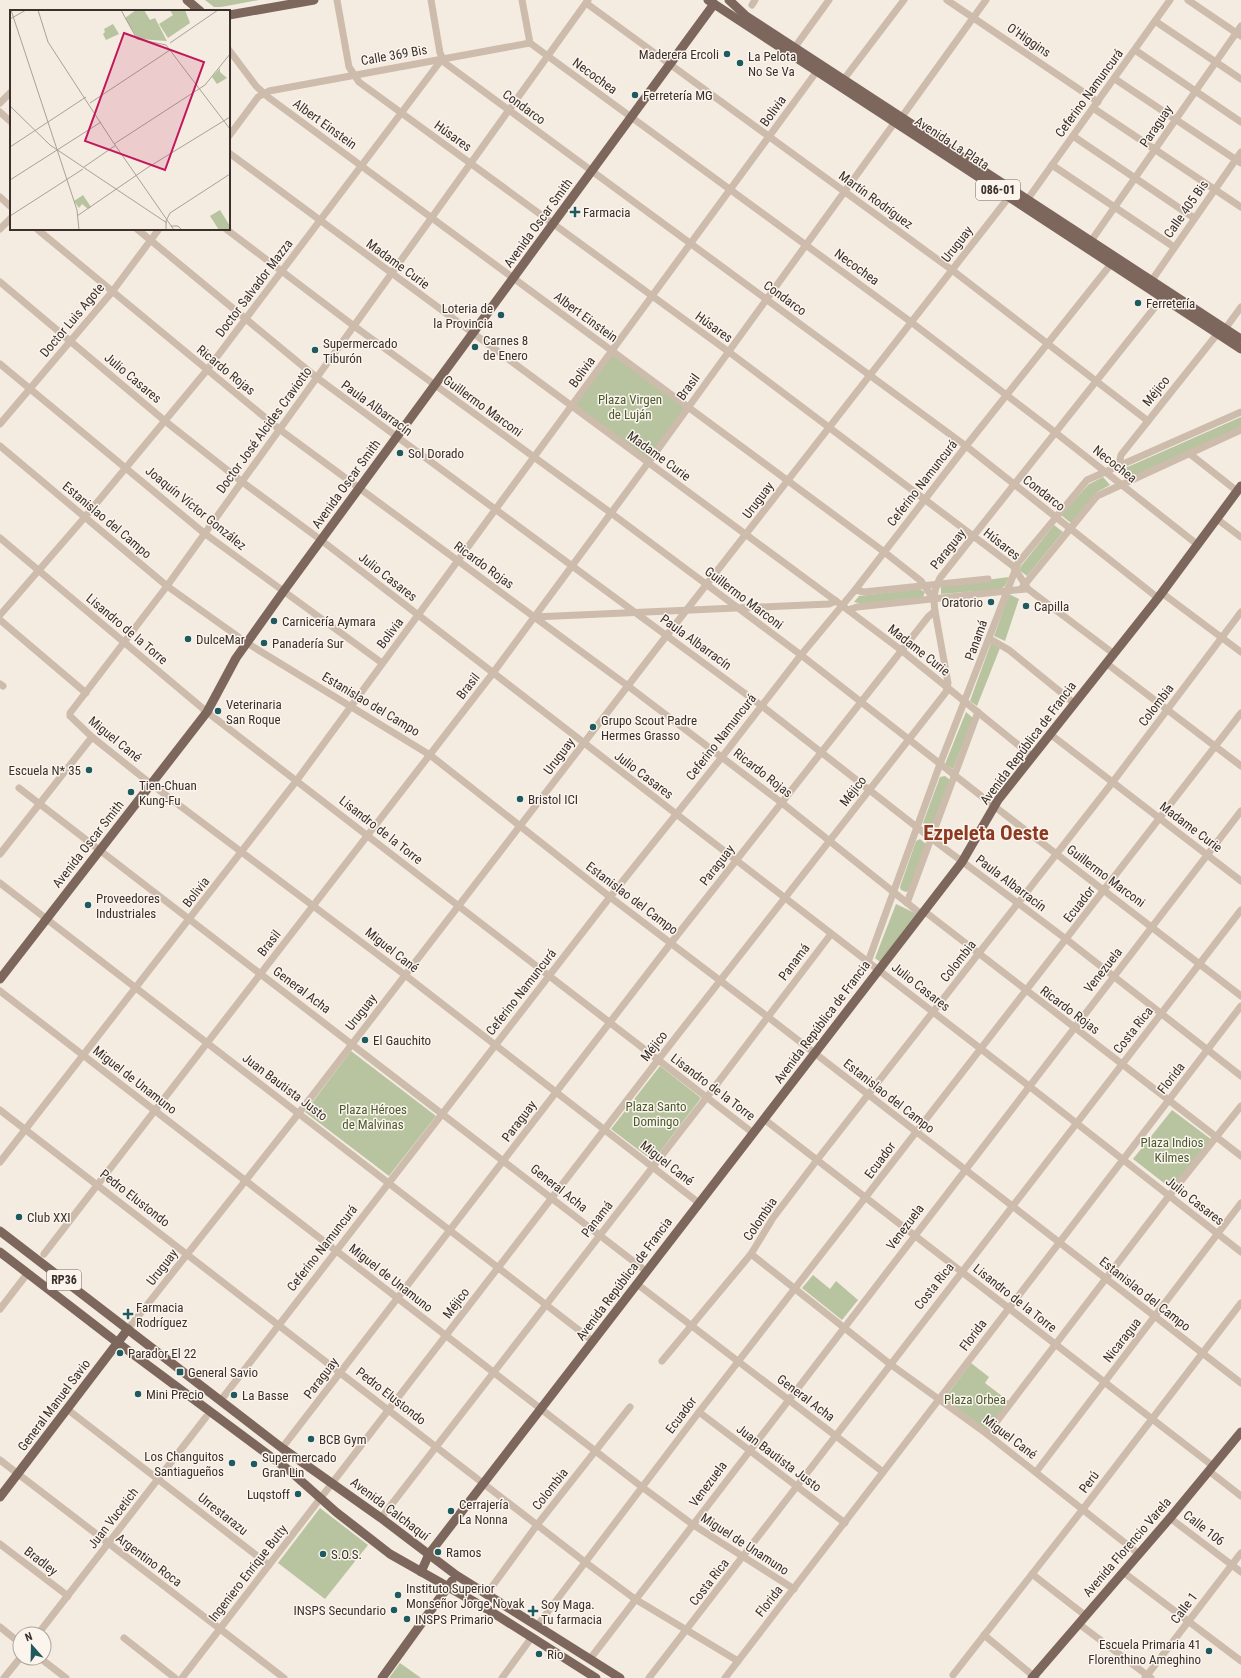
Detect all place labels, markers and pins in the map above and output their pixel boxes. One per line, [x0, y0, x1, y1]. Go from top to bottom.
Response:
place label: Maderera Ercoli [639, 47, 719, 62]
marker: Maderera Ercoli [722, 49, 732, 59]
place label: La Pelota No Se Va [748, 49, 796, 79]
marker: La Pelota No Se Va [735, 58, 745, 68]
place label: Ferretería MG [643, 88, 713, 103]
marker: Ferretería MG [630, 90, 640, 100]
place label: Farmacia [583, 205, 630, 220]
marker: Farmacia [570, 207, 580, 217]
place label: Ferretería [1146, 296, 1195, 311]
marker: Ferretería [1133, 298, 1143, 308]
place label: Loteria de la Provincia [433, 301, 493, 331]
marker: Loteria de la Provincia [496, 310, 506, 320]
place label: Carnes 8 de Enero [483, 333, 528, 363]
place label: Supermercado Tiburón [323, 336, 397, 366]
marker: Carnes 8 de Enero [470, 342, 480, 352]
marker: Supermercado Tiburón [310, 345, 320, 355]
place label: Sol Dorado [408, 446, 464, 461]
marker: Sol Dorado [395, 448, 405, 458]
place label: Oratorio [942, 595, 983, 610]
marker: Oratorio [986, 597, 996, 607]
place label: Capilla [1034, 599, 1069, 614]
marker: Capilla [1021, 601, 1031, 611]
place label: Carnicería Aymara [282, 614, 376, 629]
marker: Carnicería Aymara [269, 616, 279, 626]
place label: DulceMar [196, 632, 245, 647]
marker: DulceMar [183, 634, 193, 644]
place label: Panadería Sur [272, 636, 344, 651]
marker: Panadería Sur [259, 638, 269, 648]
place label: Veterinaria San Roque [226, 697, 282, 727]
marker: Veterinaria San Roque [213, 706, 223, 716]
place label: Grupo Scout Padre Hermes Grasso [601, 713, 697, 743]
marker: Grupo Scout Padre Hermes Grasso [588, 722, 598, 732]
place label: Escuela N* 35 [9, 763, 81, 778]
marker: Escuela N* 35 [84, 765, 94, 775]
place label: Tien-Chuan Kung-Fu [139, 778, 197, 808]
marker: Tien-Chuan Kung-Fu [126, 787, 136, 797]
place label: Bristol ICI [528, 792, 578, 807]
marker: Bristol ICI [515, 794, 525, 804]
place label: Proveedores Industriales [96, 891, 160, 921]
marker: Proveedores Industriales [83, 900, 93, 910]
place label: El Gauchito [373, 1033, 431, 1048]
marker: El Gauchito [360, 1035, 370, 1045]
place label: Club XXI [27, 1210, 71, 1225]
marker: Club XXI [14, 1212, 24, 1222]
place label: Farmacia Rodríguez [136, 1300, 188, 1330]
marker: Farmacia Rodríguez [123, 1309, 133, 1319]
place label: Parador El 22 [128, 1346, 196, 1361]
marker: Parador El 22 [115, 1348, 125, 1358]
place label: General Savio [188, 1365, 258, 1380]
marker: General Savio [175, 1367, 185, 1377]
place label: Mini Precio [146, 1387, 204, 1402]
place label: La Basse [242, 1388, 289, 1403]
marker: Mini Precio [133, 1389, 143, 1399]
marker: La Basse [229, 1390, 239, 1400]
place label: BCB Gym [319, 1432, 366, 1447]
marker: BCB Gym [306, 1434, 316, 1444]
place label: Los Changuitos Santiagueños [144, 1449, 224, 1479]
place label: Supermercado Gran Lin [262, 1450, 336, 1480]
marker: Los Changuitos Santiagueños [227, 1458, 237, 1468]
marker: Supermercado Gran Lin [249, 1459, 259, 1469]
place label: Luqstoff [247, 1487, 290, 1502]
marker: Luqstoff [293, 1489, 303, 1499]
place label: Cerrajería La Nonna [459, 1497, 509, 1527]
marker: Cerrajería La Nonna [446, 1506, 456, 1516]
place label: Ramos [446, 1545, 481, 1560]
place label: S.O.S. [331, 1547, 362, 1562]
marker: Ramos [433, 1547, 443, 1557]
marker: S.O.S. [318, 1549, 328, 1559]
place label: Instituto Superior Monseñor Jorge Novak [406, 1581, 525, 1611]
marker: Instituto Superior Monseñor Jorge Novak [393, 1590, 403, 1600]
place label: Soy Maga. Tu farmacia [541, 1597, 602, 1627]
place label: INSPS Secundario [293, 1603, 386, 1618]
marker: INSPS Secundario [389, 1605, 399, 1615]
marker: Soy Maga. Tu farmacia [528, 1606, 538, 1616]
place label: INSPS Primario [415, 1612, 494, 1627]
marker: INSPS Primario [402, 1614, 412, 1624]
place label: Escuela Primaria 41 Florenthino Ameghino [1088, 1637, 1201, 1667]
marker: Escuela Primaria 41 Florenthino Ameghino [1204, 1646, 1214, 1656]
place label: Rio [547, 1647, 563, 1662]
marker: Rio [534, 1649, 544, 1659]

